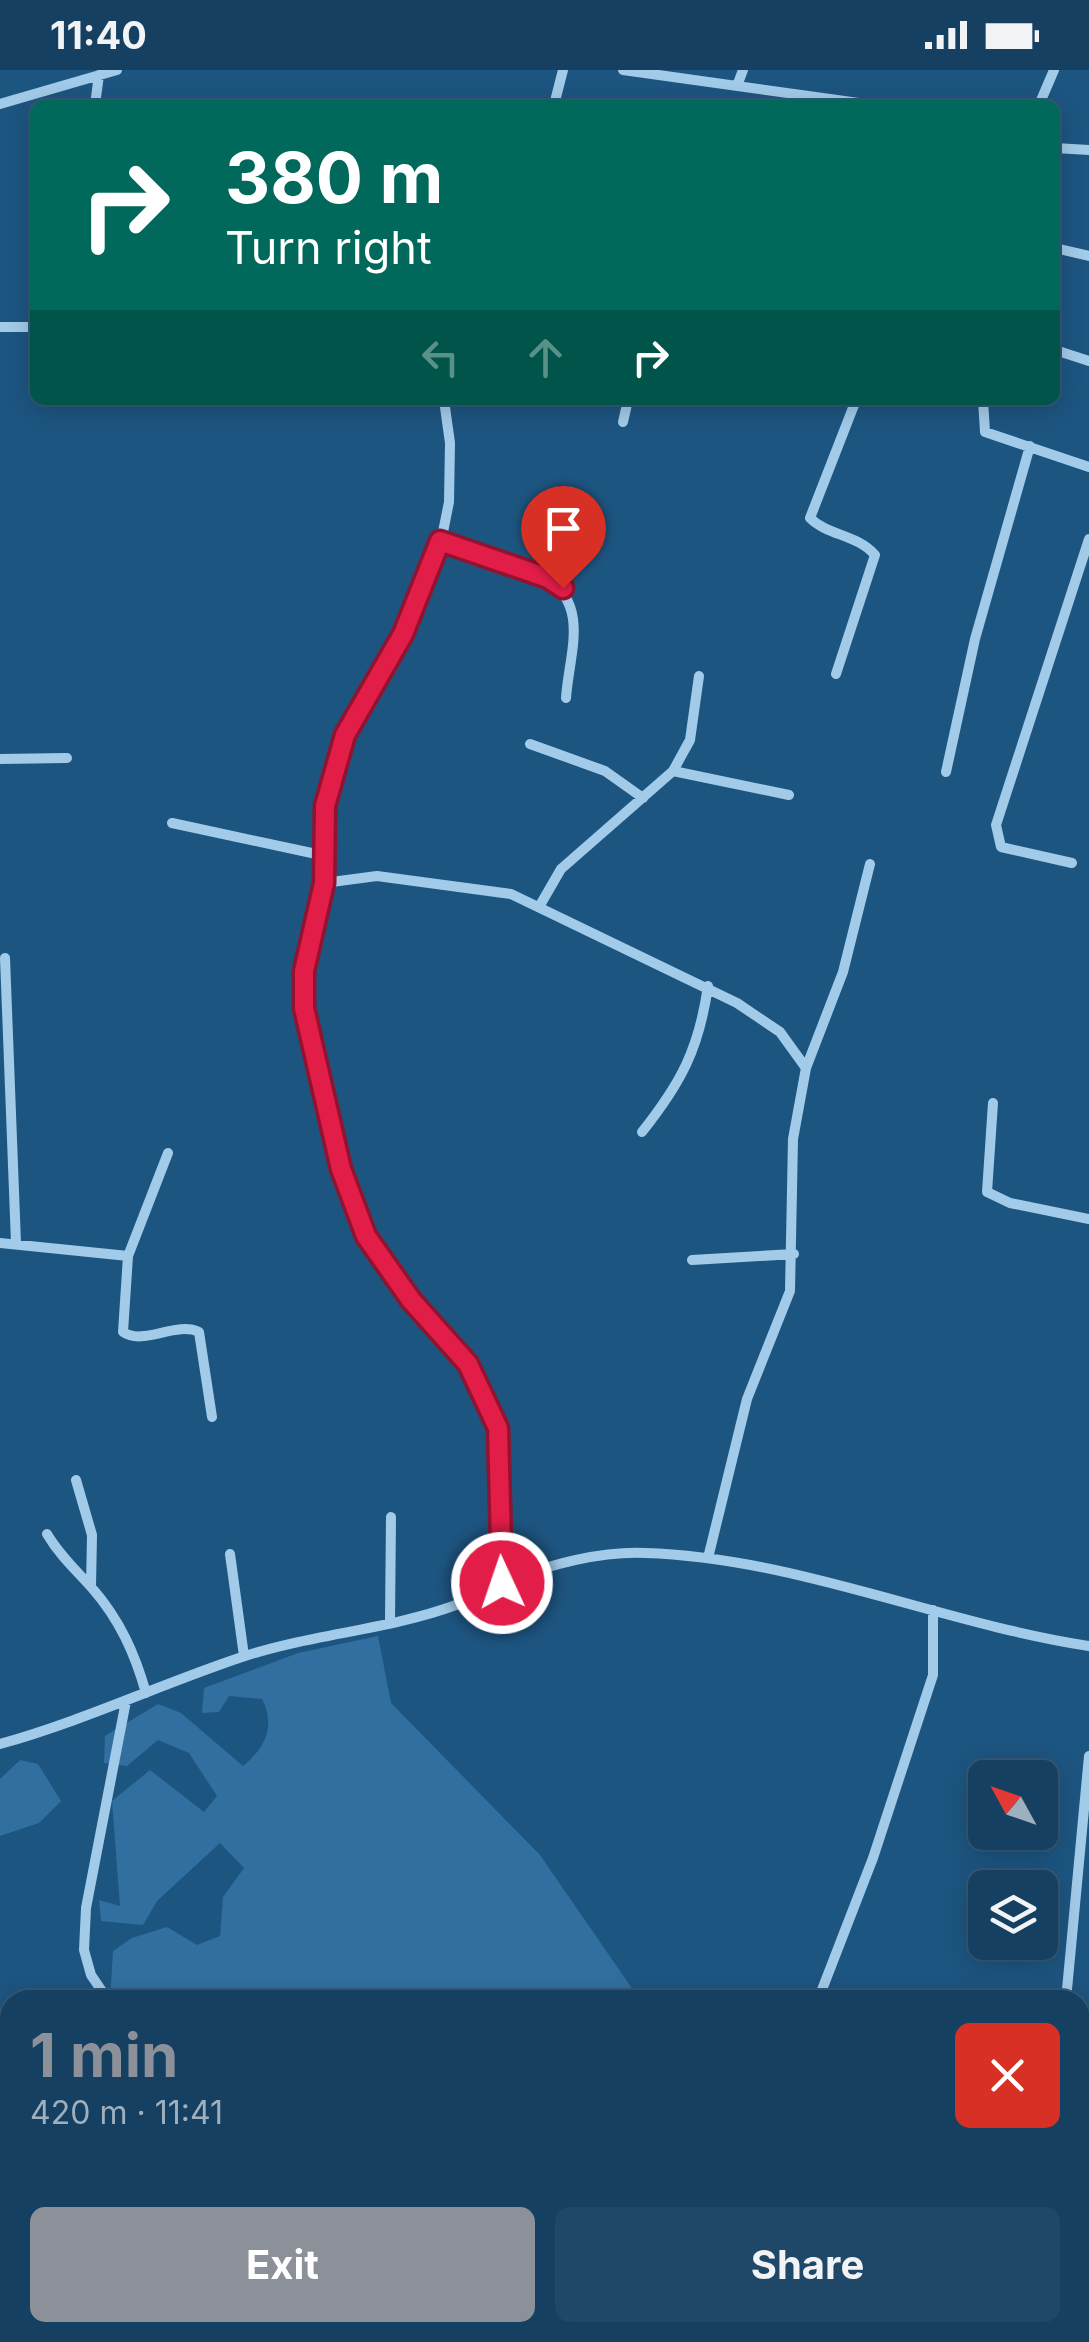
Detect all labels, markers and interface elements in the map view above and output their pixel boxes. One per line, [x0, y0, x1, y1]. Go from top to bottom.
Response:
text: 11:40 [50, 12, 147, 58]
text: 380 m [225, 135, 443, 220]
icon: right [60, 140, 190, 270]
text: Turn right [225, 220, 432, 275]
icon: left [413, 330, 468, 385]
icon: ahead [518, 330, 573, 385]
icon: right [623, 330, 678, 385]
pin [521, 486, 606, 589]
icon: arrive [536, 501, 591, 556]
position arrow [450, 1531, 554, 1635]
north arrow [968, 1760, 1058, 1850]
map controls [968, 1760, 1058, 1960]
button: layers [968, 1870, 1058, 1960]
text: 1 min [30, 2019, 178, 2091]
button: close [955, 2023, 1060, 2128]
text: 420 m · 11:41 [30, 2093, 223, 2132]
button: Exit [30, 2207, 535, 2322]
button: Share [555, 2207, 1060, 2322]

